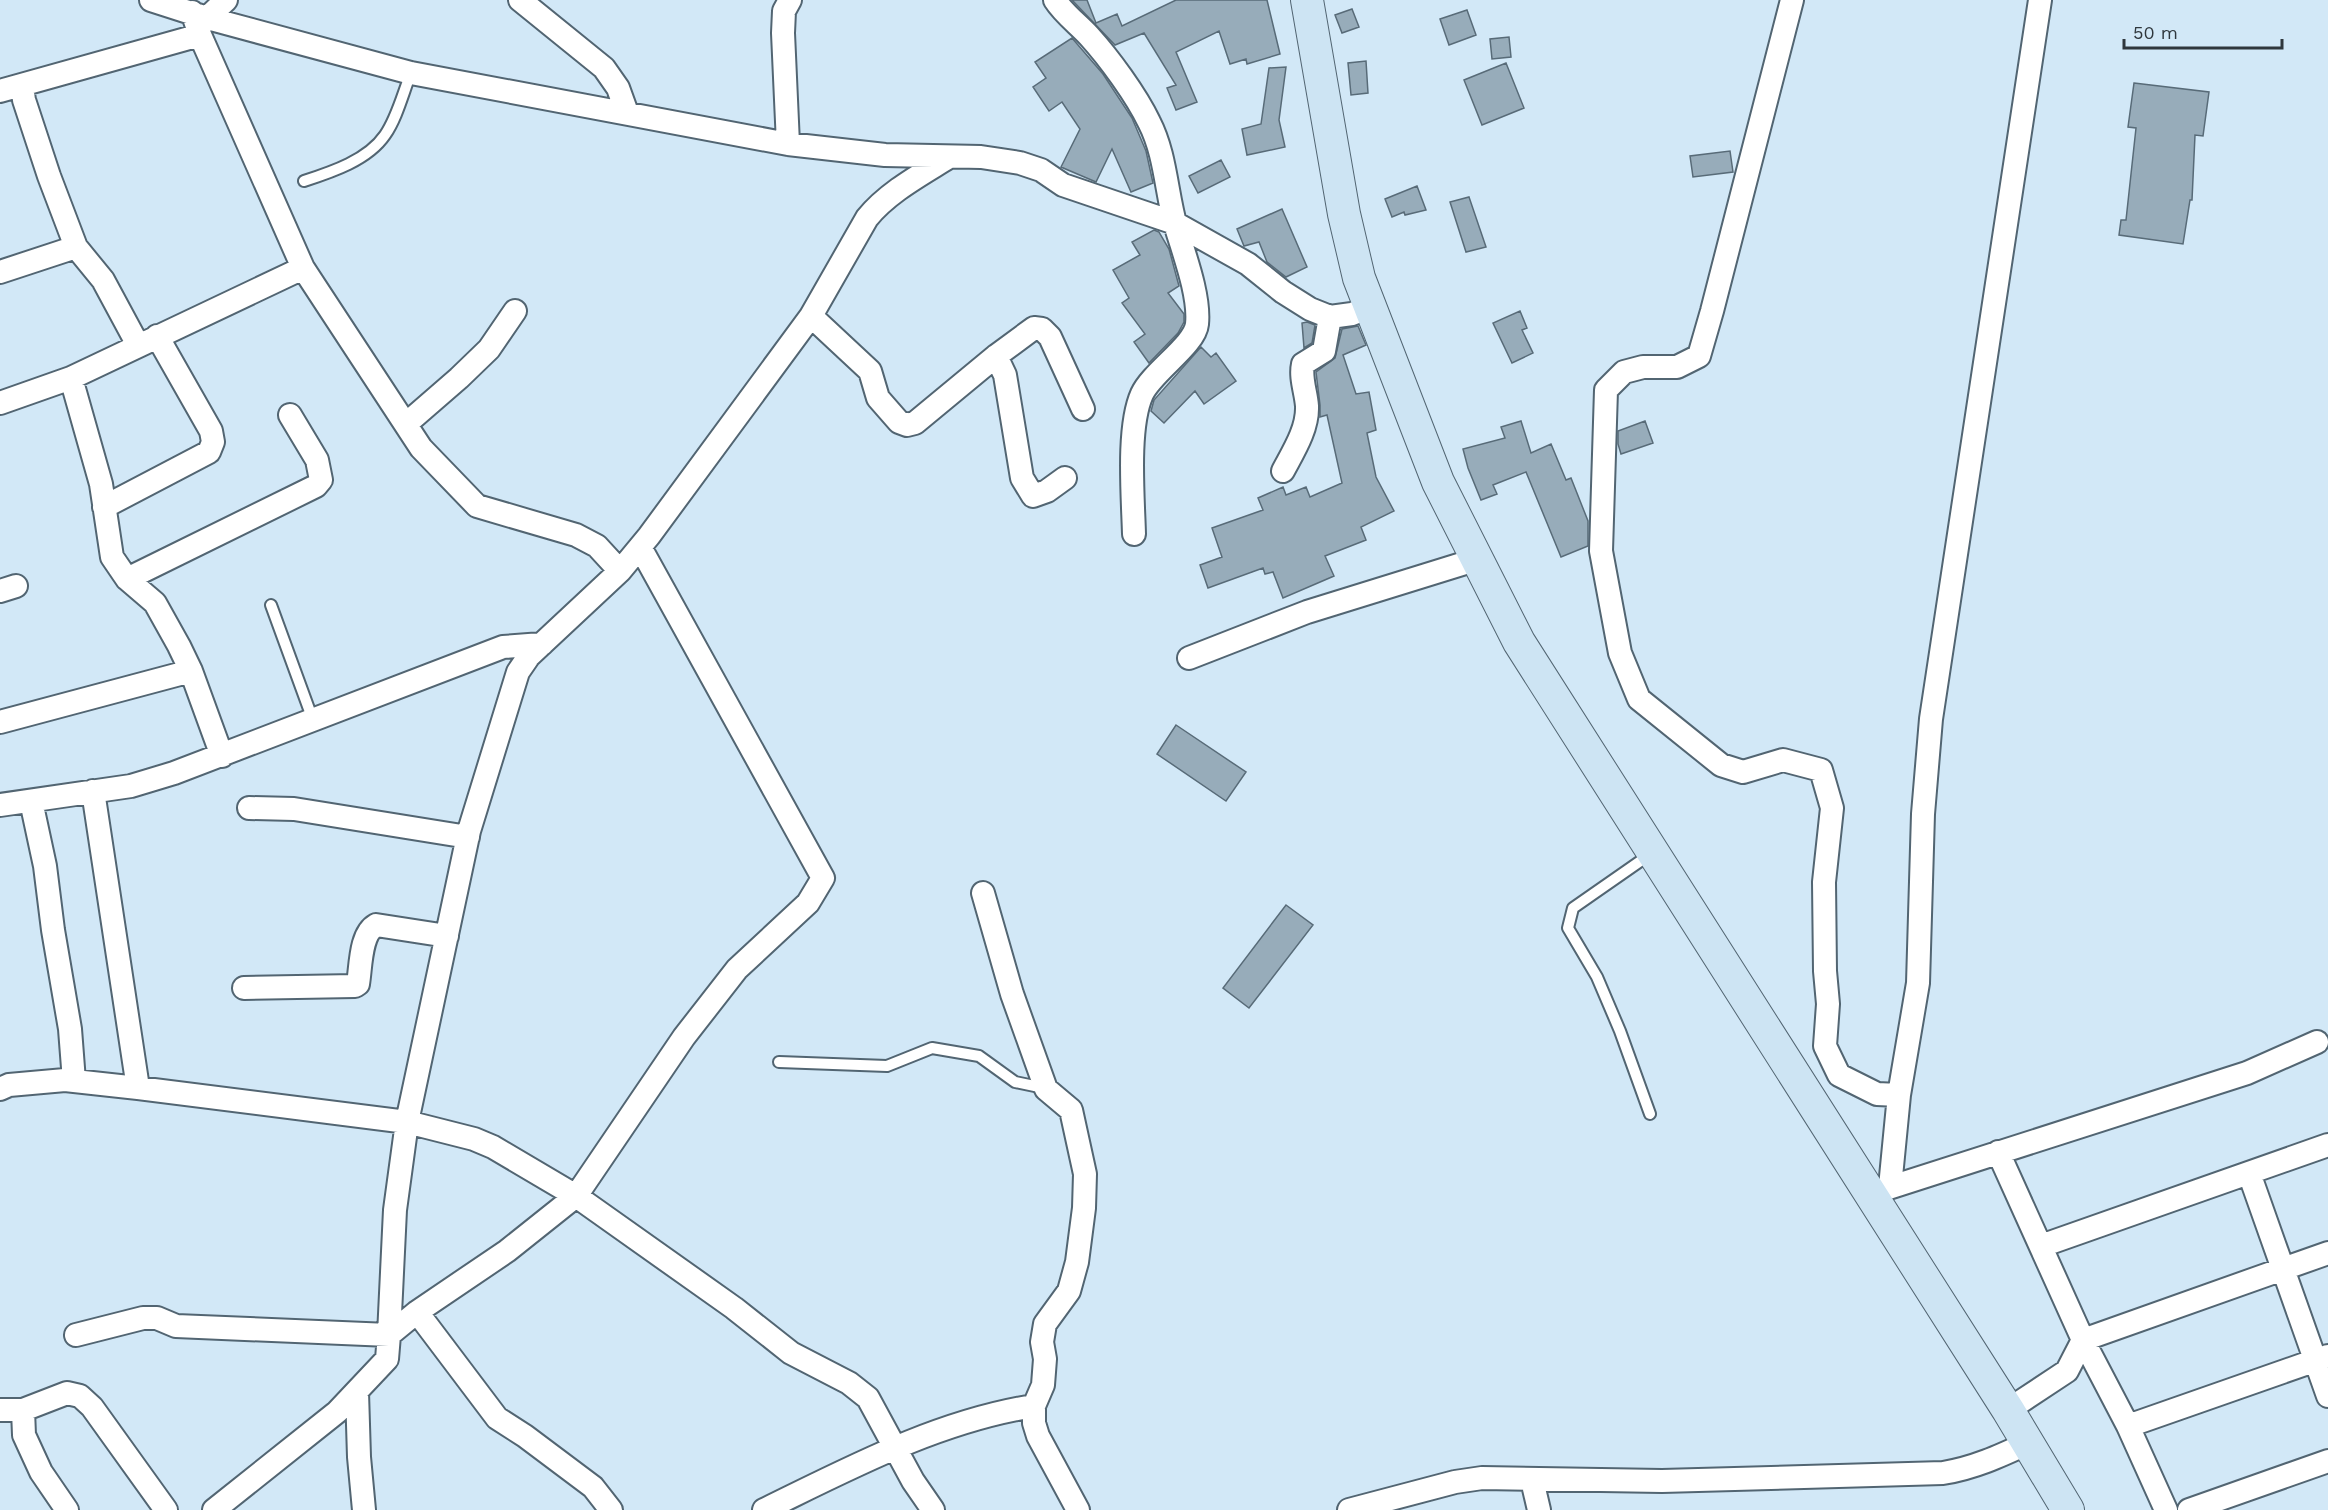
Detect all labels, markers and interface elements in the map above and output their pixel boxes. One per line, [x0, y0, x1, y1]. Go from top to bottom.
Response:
scale bar [2124, 12, 2282, 50]
text: 50 m [2133, 22, 2178, 43]

